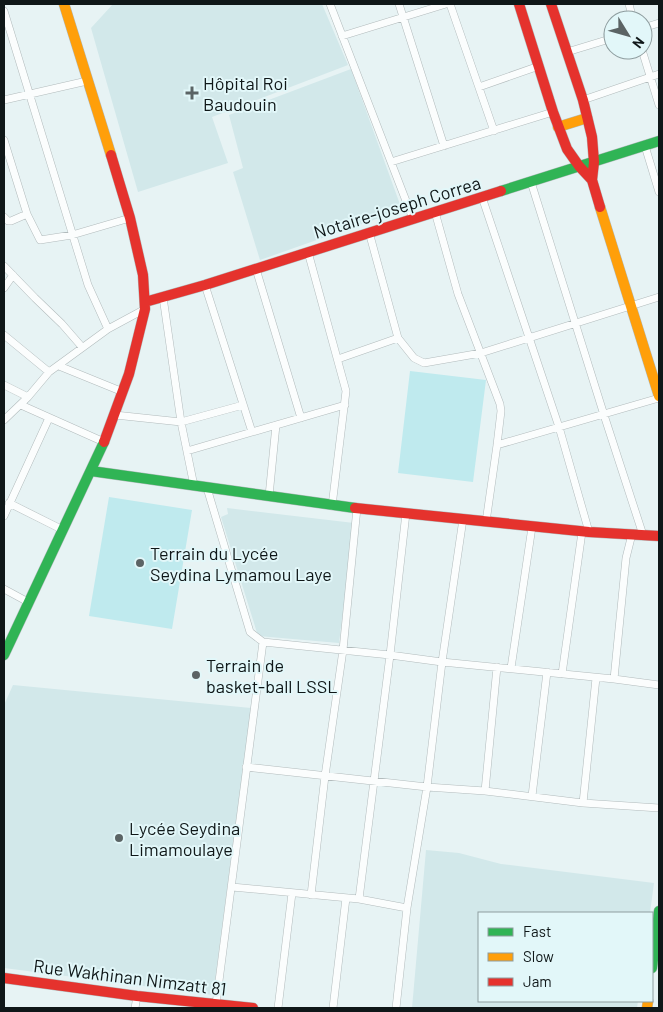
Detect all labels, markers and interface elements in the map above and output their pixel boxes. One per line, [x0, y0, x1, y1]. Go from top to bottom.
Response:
north arrow [603, 10, 653, 60]
text: N [629, 34, 648, 52]
place label: Hôpital Roi Baudouin [203, 72, 288, 115]
marker: Hôpital Roi Baudouin [185, 86, 199, 100]
street label: Notaire-joseph Correa [311, 171, 483, 243]
place label: Terrain du Lycée Seydina Lymamou Laye [150, 542, 332, 585]
marker: Terrain du Lycée Seydina Lymamou Laye [134, 557, 146, 569]
place label: Terrain de basket-ball LSSL [206, 654, 338, 697]
marker: Terrain de basket-ball LSSL [190, 669, 202, 681]
place label: Lycée Seydina Limamoulaye [129, 817, 240, 860]
marker: Lycée Seydina Limamoulaye [113, 832, 125, 844]
legend [478, 912, 653, 1002]
text: Fast [523, 922, 551, 940]
text: Slow [523, 947, 554, 965]
street label: Rue Wakhinan Nimzatt 81 [32, 954, 228, 1000]
text: Jam [523, 972, 552, 990]

